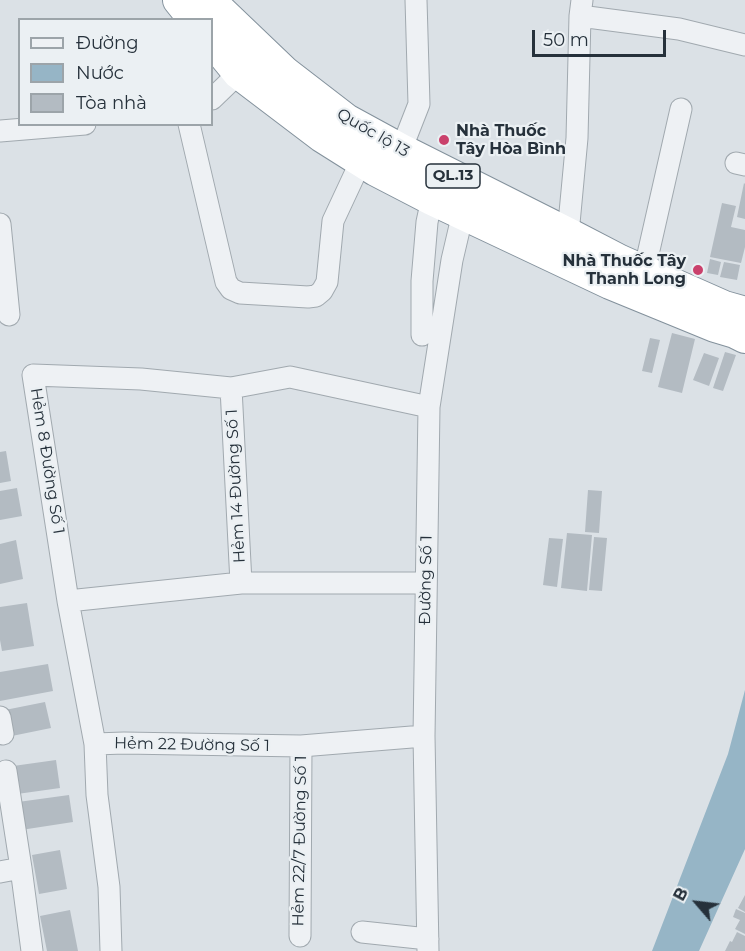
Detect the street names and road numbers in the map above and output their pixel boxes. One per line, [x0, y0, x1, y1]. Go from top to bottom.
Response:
street label: Quốc lộ 13 [333, 105, 413, 161]
road number: QL.13 [426, 164, 480, 188]
street label: Hẻm 8 Đường Số 1 [26, 386, 68, 536]
street label: Hẻm 14 Đường Số 1 [222, 409, 250, 563]
street label: Đường Số 1 [416, 535, 436, 625]
street label: Hẻm 22 Đường Số 1 [114, 734, 270, 756]
street label: Hẻm 22/7 Đường Số 1 [289, 755, 311, 927]

